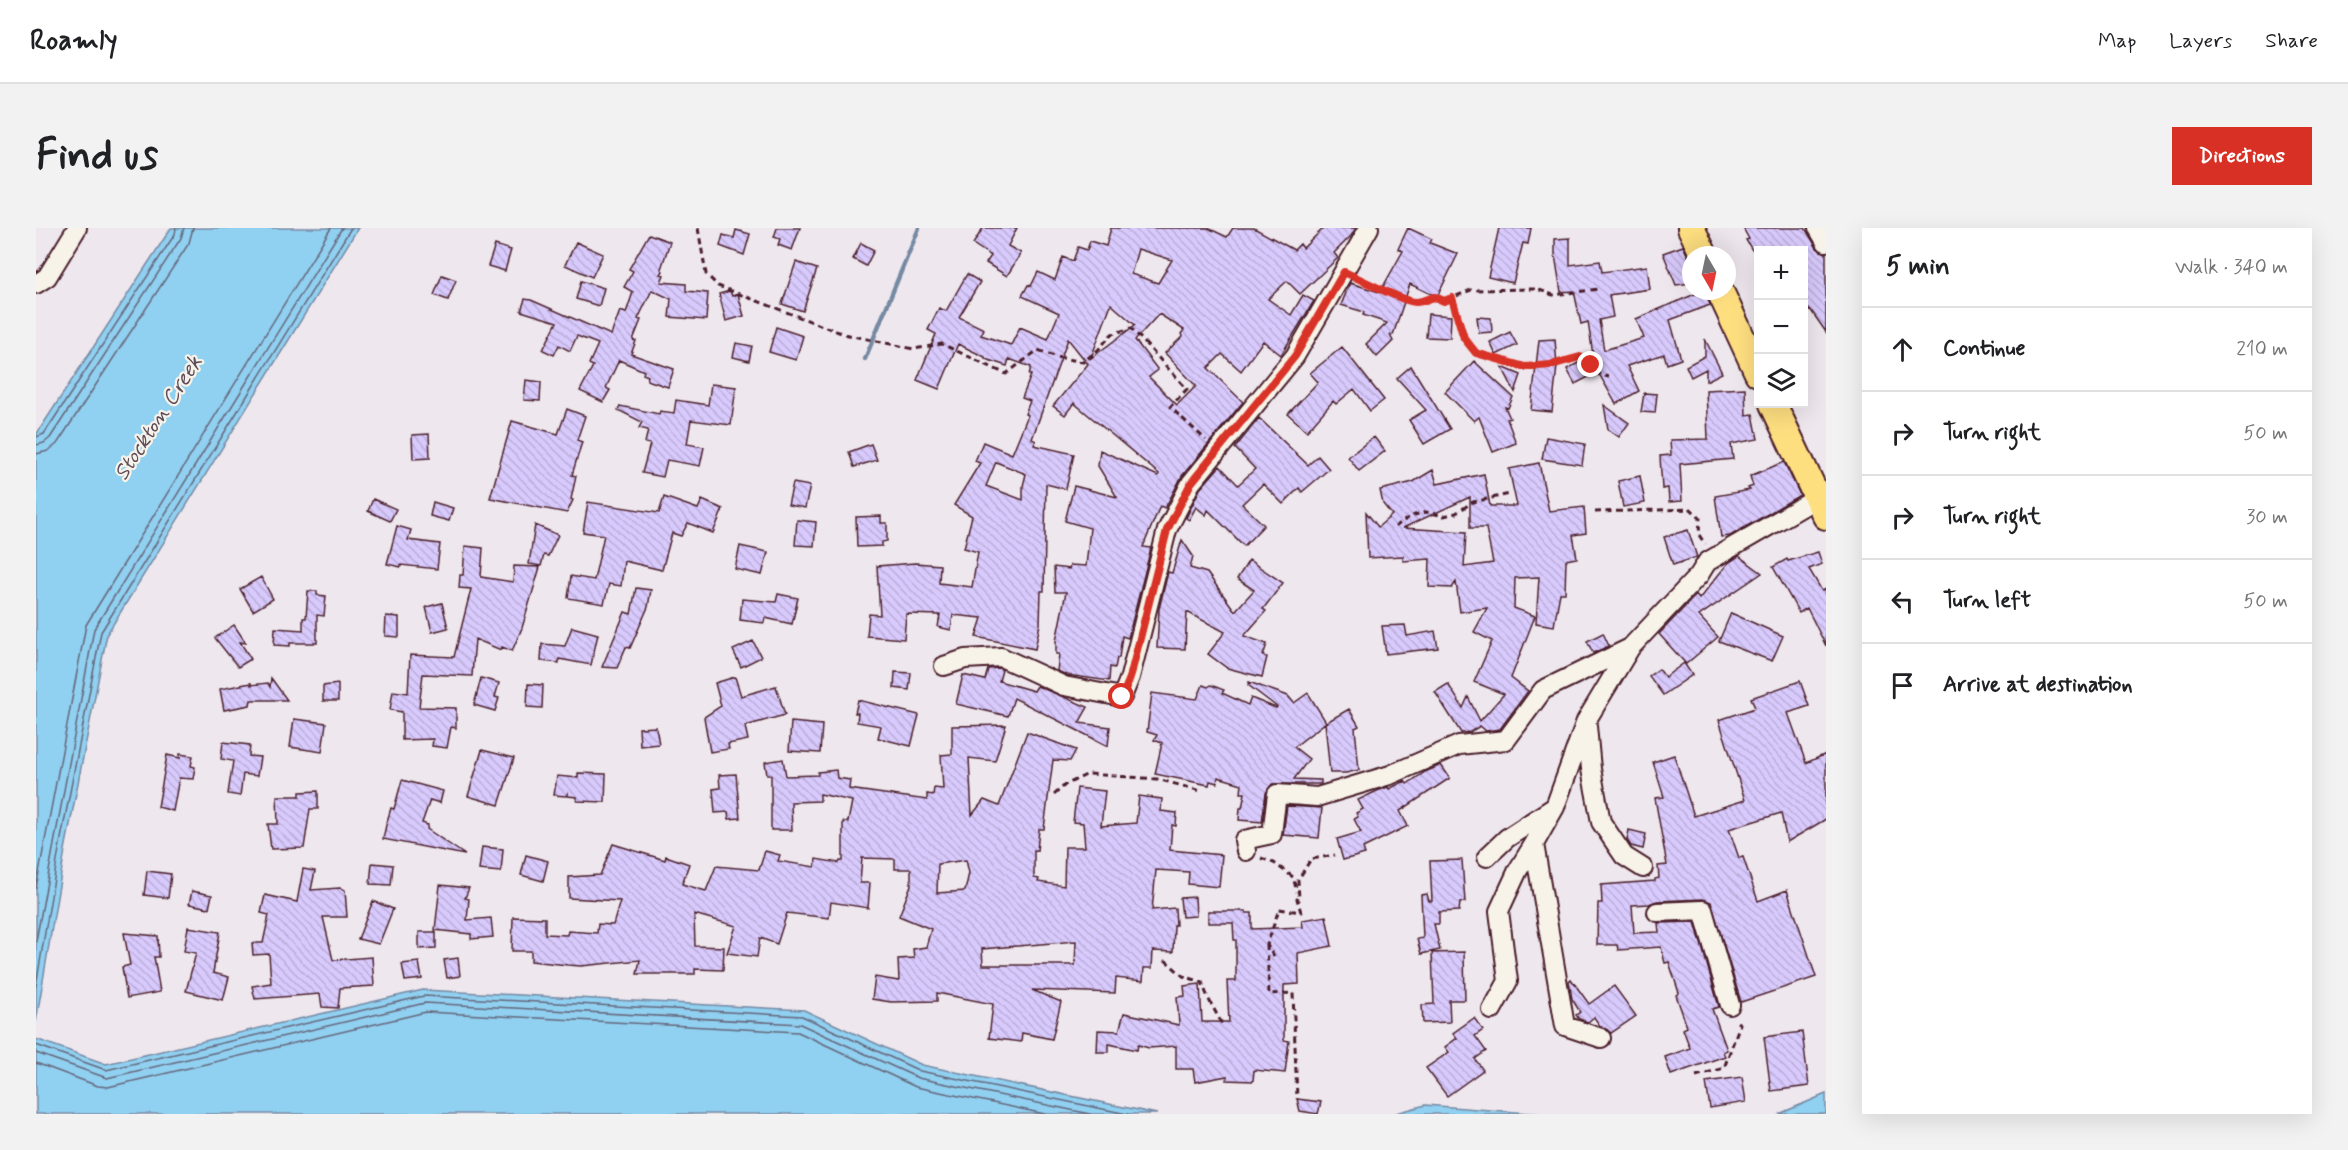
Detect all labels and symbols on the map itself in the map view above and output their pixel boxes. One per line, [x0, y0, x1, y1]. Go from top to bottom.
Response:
north arrow [1682, 246, 1736, 300]
water label: Stockton Creek [108, 350, 209, 486]
route end [1577, 351, 1603, 377]
route start [1108, 683, 1134, 709]

